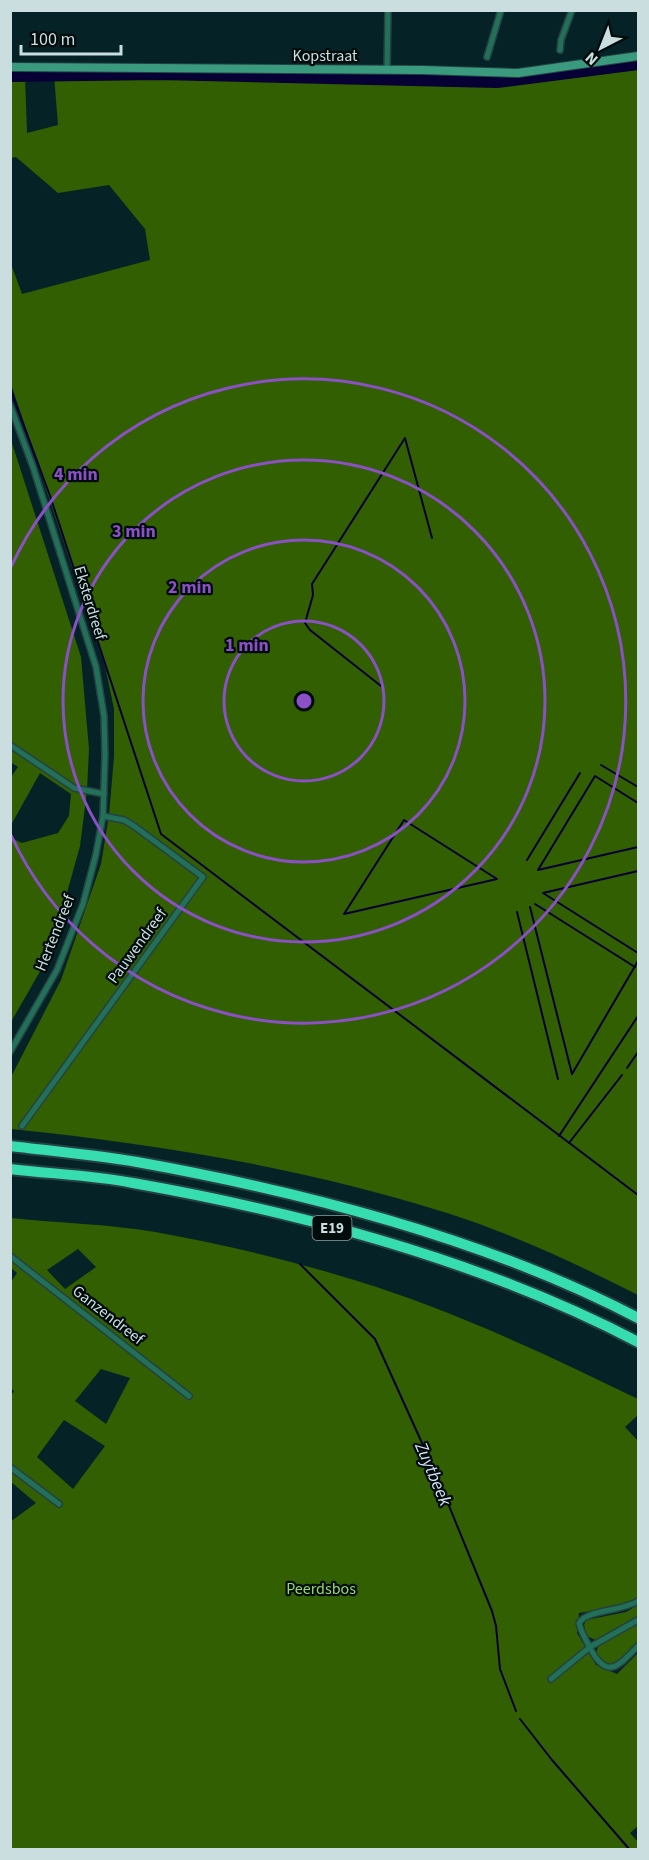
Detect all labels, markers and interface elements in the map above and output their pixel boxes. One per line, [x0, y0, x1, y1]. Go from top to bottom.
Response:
scale bar [21, 18, 122, 56]
north arrow [571, 18, 631, 78]
text: 100 m [30, 27, 75, 52]
street label: Kopstraat [293, 45, 358, 67]
text: N [580, 47, 603, 70]
text: 4 min [54, 462, 98, 487]
text: 3 min [112, 519, 156, 544]
street label: Eksterdreef [68, 563, 112, 644]
text: 2 min [168, 575, 212, 600]
text: 1 min [225, 633, 269, 658]
centre of rings [294, 691, 314, 711]
street label: Hertendreef [30, 890, 81, 974]
street label: Pauwendreef [102, 903, 173, 988]
road number: E19 [312, 1216, 352, 1240]
street label: Ganzendreef [68, 1280, 149, 1351]
water label: Zuytbeek [408, 1437, 458, 1510]
park label: Peerdsbos [286, 1578, 356, 1600]

